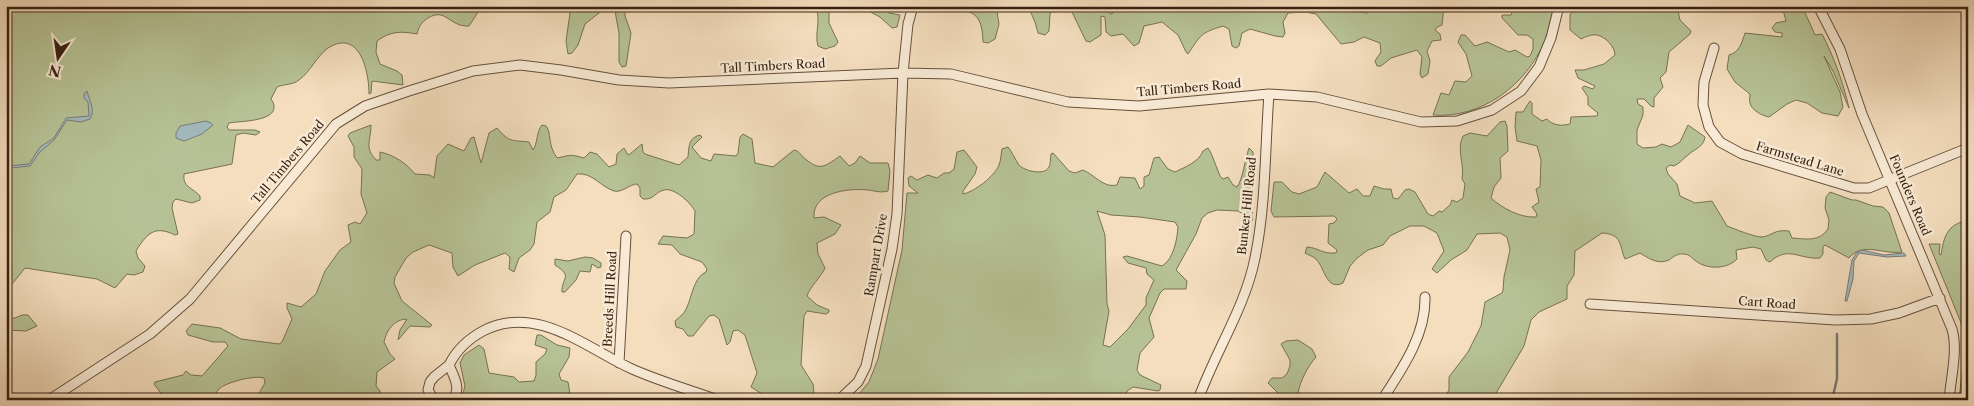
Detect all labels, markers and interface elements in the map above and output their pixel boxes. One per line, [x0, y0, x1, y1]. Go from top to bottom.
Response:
north arrow [32, 32, 82, 82]
street label: Tall Timbers Road [720, 55, 826, 76]
text: N [47, 61, 63, 81]
street label: Tall Timbers Road [1136, 75, 1243, 100]
street label: Tall Timbers Road [248, 116, 328, 207]
street label: Farmstead Lane [1754, 138, 1846, 179]
street label: Founders Road [1887, 152, 1935, 238]
street label: Bunker Hill Road [1234, 156, 1259, 256]
street label: Rampart Drive [861, 212, 890, 297]
street label: Breeds Hill Road [599, 250, 620, 347]
street label: Cart Road [1738, 293, 1797, 312]

